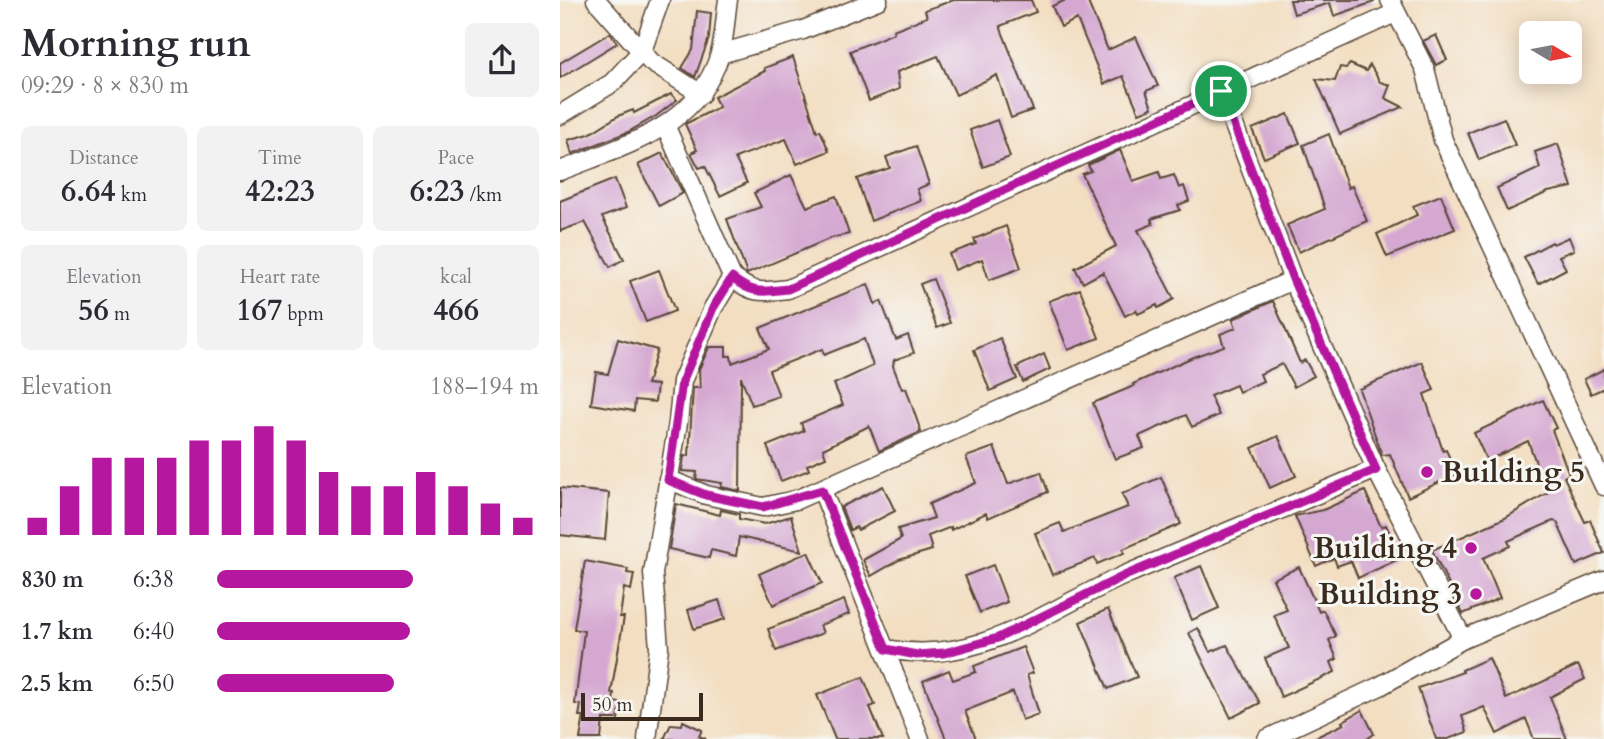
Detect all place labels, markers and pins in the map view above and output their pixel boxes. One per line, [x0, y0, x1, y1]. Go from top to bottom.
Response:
pin [1191, 61, 1251, 121]
place label: Building 5 [1441, 452, 1585, 493]
marker: Building 5 [1419, 464, 1435, 480]
place label: Building 4 [1313, 528, 1457, 569]
marker: Building 4 [1463, 540, 1479, 556]
place label: Building 3 [1318, 574, 1462, 615]
marker: Building 3 [1468, 586, 1484, 602]

